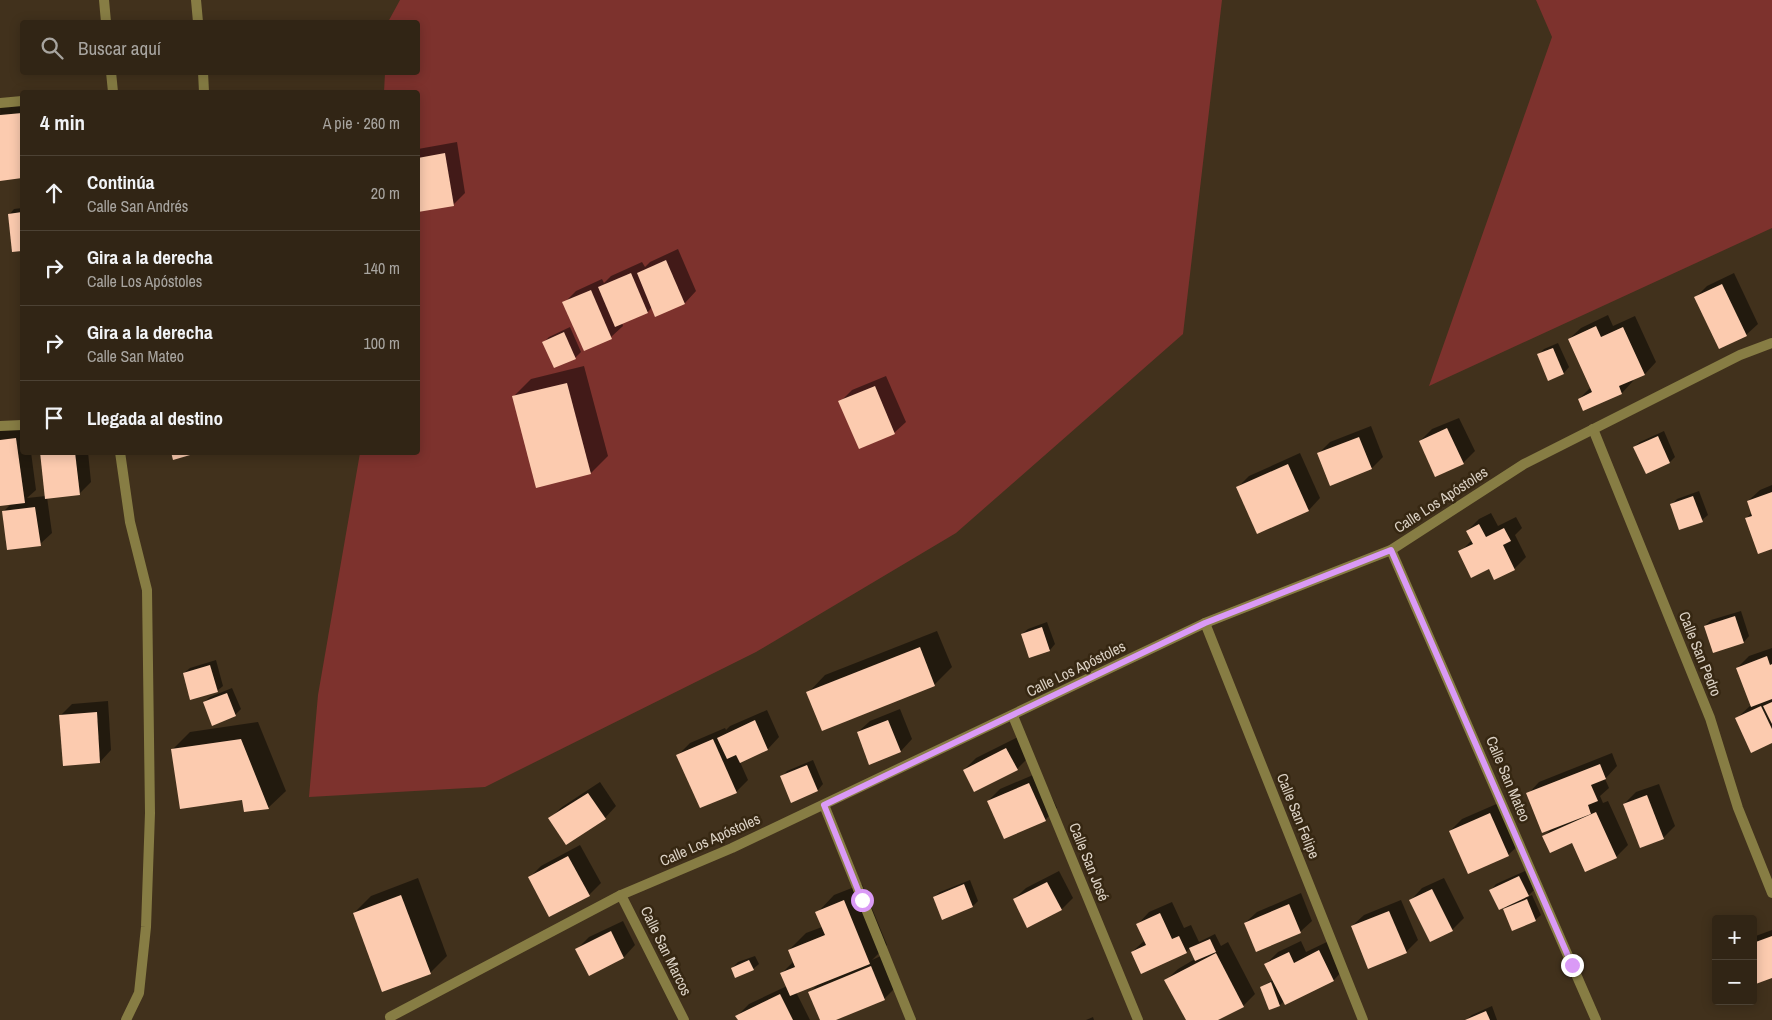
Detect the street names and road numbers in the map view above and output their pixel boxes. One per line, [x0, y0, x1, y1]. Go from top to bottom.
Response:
street label: Calle Los Apóstoles [1390, 461, 1492, 538]
street label: Calle San Pedro [1674, 608, 1727, 699]
street label: Calle Los Apóstoles [1023, 635, 1129, 702]
street label: Calle San Mateo [1481, 733, 1536, 825]
street label: Calle San Felipe [1272, 770, 1325, 862]
street label: Calle Los Apóstoles [656, 808, 763, 871]
street label: Calle San José [1064, 820, 1115, 904]
street label: Calle San Marcos [636, 903, 697, 999]

